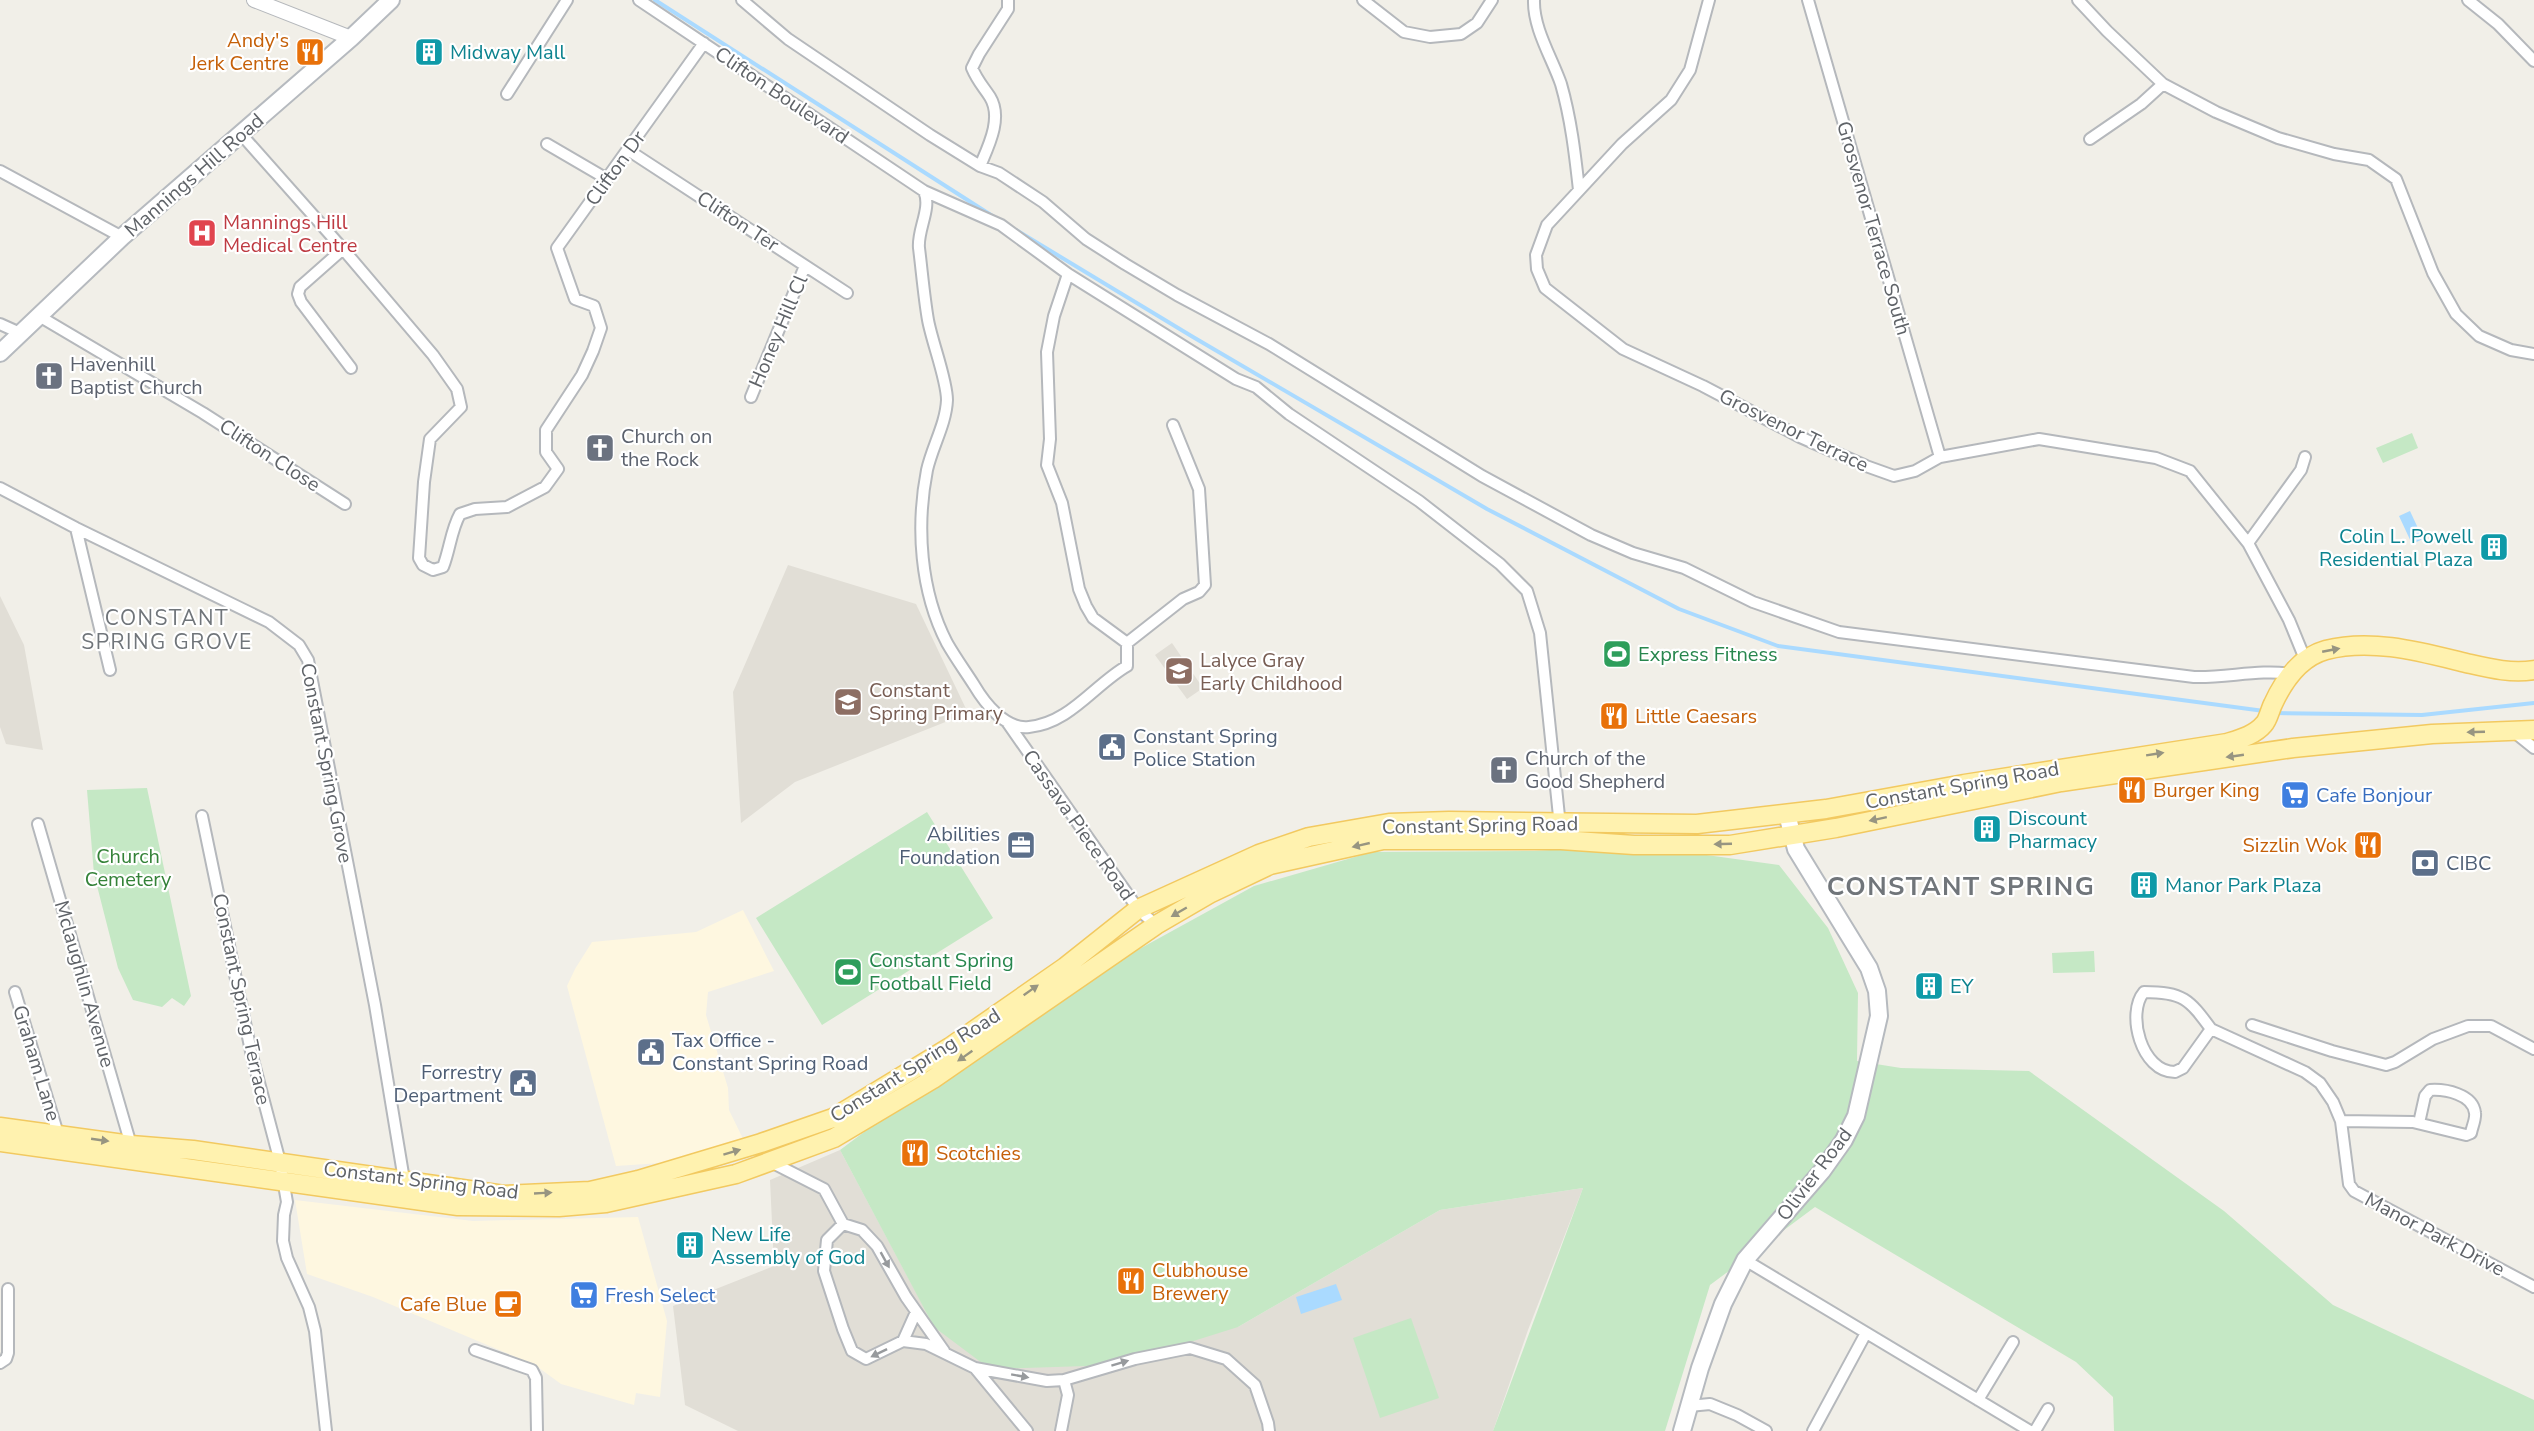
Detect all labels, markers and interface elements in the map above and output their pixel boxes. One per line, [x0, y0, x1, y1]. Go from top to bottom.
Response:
place label: Andy's Jerk Centre [189, 27, 289, 77]
restaurant icon: Andy's Jerk Centre [294, 36, 326, 68]
building icon: Midway Mall [413, 36, 445, 68]
place label: Midway Mall [450, 39, 566, 66]
street label: Clifton Boulevard [709, 41, 854, 150]
street label: Mannings Hill Road [119, 107, 270, 243]
street label: Grosvenor Terrace South [1830, 118, 1917, 338]
street label: Clifton Dr [579, 125, 652, 211]
street label: Clifton Ter [691, 185, 784, 258]
place label: Mannings Hill Medical Centre [223, 209, 357, 259]
hospital icon: Mannings Hill Medical Centre [186, 217, 218, 249]
street label: Honey Hill Cl [743, 271, 814, 392]
place label: Havenhill Baptist Church [70, 351, 203, 401]
church icon: Havenhill Baptist Church [33, 360, 65, 392]
street label: Grosvenor Terrace [1714, 383, 1873, 478]
street label: Clifton Close [214, 413, 325, 498]
place label: Church on the Rock [621, 423, 712, 473]
church icon: Church on the Rock [584, 432, 616, 464]
place label: Colin L. Powell Residential Plaza [2319, 523, 2473, 573]
building icon: Colin L. Powell Residential Plaza [2478, 531, 2510, 563]
district label: CONSTANT SPRING GROVE [81, 604, 253, 656]
sports icon: Express Fitness [1601, 638, 1633, 670]
place label: Express Fitness [1638, 641, 1778, 668]
one-way arrow [2321, 645, 2340, 654]
place label: Lalyce Gray Early Childhood [1200, 647, 1343, 697]
school or university icon: Lalyce Gray Early Childhood [1163, 655, 1195, 687]
street label: Constant Spring Grove [294, 661, 359, 865]
place label: Constant Spring Primary [869, 677, 1004, 727]
school or university icon: Constant Spring Primary [832, 686, 864, 718]
restaurant icon: Little Caesars [1598, 700, 1630, 732]
place label: Little Caesars [1635, 703, 1757, 730]
place label: Constant Spring Police Station [1133, 723, 1278, 773]
one-way arrow [2466, 727, 2485, 737]
public building icon: Constant Spring Police Station [1096, 731, 1128, 763]
street label: Cassava Piece Road [1016, 744, 1141, 906]
place label: Church of the Good Shepherd [1525, 745, 1665, 795]
one-way arrow [2146, 749, 2165, 758]
one-way arrow [2225, 751, 2244, 760]
church icon: Church of the Good Shepherd [1488, 754, 1520, 786]
street label: Constant Spring Road [1863, 755, 2061, 816]
restaurant icon: Burger King [2116, 774, 2148, 806]
place label: Burger King [2153, 777, 2260, 804]
supermarket icon: Cafe Bonjour [2279, 779, 2311, 811]
place label: Cafe Bonjour [2316, 782, 2432, 809]
place label: Discount Pharmacy [2008, 805, 2098, 855]
street label: Constant Spring Road [1382, 810, 1578, 841]
building icon: Discount Pharmacy [1971, 813, 2003, 845]
one-way arrow [1869, 815, 1887, 825]
place label: Abilities Foundation [899, 821, 1000, 871]
office icon: Abilities Foundation [1005, 829, 1037, 861]
restaurant icon: Sizzlin Wok [2352, 829, 2384, 861]
place label: Sizzlin Wok [2243, 832, 2348, 859]
one-way arrow [1713, 840, 1732, 849]
one-way arrow [1352, 841, 1370, 851]
park label: Church Cemetery [85, 843, 172, 893]
bank icon: CIBC [2409, 847, 2441, 879]
place label: CIBC [2446, 850, 2492, 877]
district label: CONSTANT SPRING [1827, 869, 2095, 904]
building icon: Manor Park Plaza [2128, 869, 2160, 901]
place label: Manor Park Plaza [2165, 872, 2322, 899]
street label: Constant Spring Terrace [206, 891, 277, 1107]
street label: Mclaughlin Avenue [48, 898, 121, 1071]
one-way arrow [1171, 906, 1187, 917]
place label: Constant Spring Football Field [869, 947, 1014, 997]
sports icon: Constant Spring Football Field [832, 956, 864, 988]
building icon: EY [1913, 970, 1945, 1002]
place label: EY [1950, 973, 1975, 1000]
one-way arrow [1023, 985, 1039, 996]
street label: Graham Lane [6, 1002, 67, 1124]
street label: Constant Spring Road [825, 1002, 1006, 1129]
place label: Tax Office - Constant Spring Road [672, 1027, 868, 1077]
public building icon: Tax Office - Constant Spring Road [635, 1036, 667, 1068]
one-way arrow [958, 1050, 974, 1062]
place label: Forrestry Department [393, 1059, 503, 1109]
public building icon: Forrestry Department [507, 1067, 539, 1099]
street label: Olivier Road [1770, 1122, 1858, 1226]
one-way arrow [90, 1136, 109, 1145]
restaurant icon: Scotchies [899, 1137, 931, 1169]
place label: Scotchies [936, 1140, 1021, 1167]
one-way arrow [723, 1147, 741, 1156]
street label: Constant Spring Road [322, 1155, 520, 1206]
street label: Manor Park Drive [2360, 1186, 2510, 1283]
one-way arrow [533, 1188, 552, 1198]
place label: New Life Assembly of God [711, 1221, 865, 1271]
building icon: New Life Assembly of God [674, 1229, 706, 1261]
one-way arrow [880, 1252, 890, 1269]
place label: Clubhouse Brewery [1152, 1257, 1248, 1307]
restaurant icon: Clubhouse Brewery [1115, 1265, 1147, 1297]
supermarket icon: Fresh Select [568, 1279, 600, 1311]
place label: Fresh Select [605, 1282, 716, 1309]
cafe icon: Cafe Blue [492, 1288, 524, 1320]
place label: Cafe Blue [400, 1291, 487, 1318]
one-way arrow [871, 1348, 888, 1357]
one-way arrow [1111, 1358, 1129, 1368]
one-way arrow [1010, 1371, 1029, 1380]

